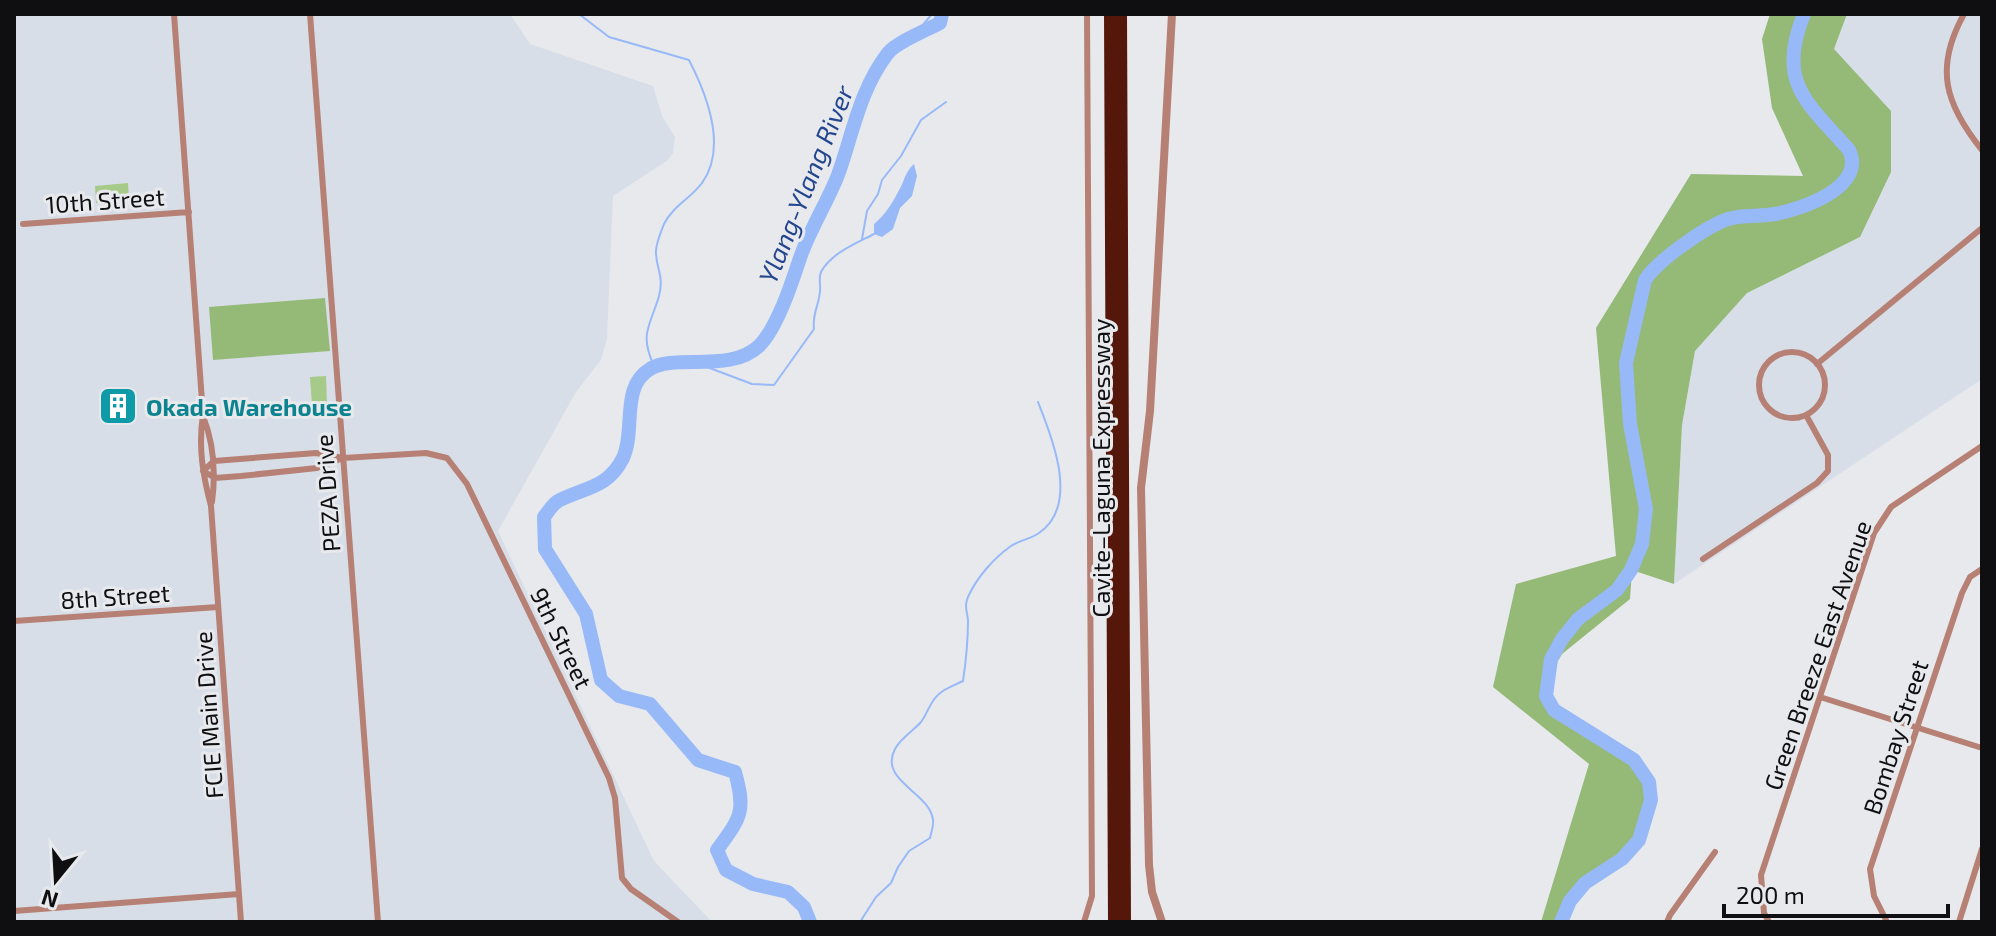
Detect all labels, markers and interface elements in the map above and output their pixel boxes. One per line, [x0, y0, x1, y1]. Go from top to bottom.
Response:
water label: Ylang-Ylang River [751, 80, 859, 288]
street label: 10th Street [45, 181, 165, 219]
street label: Cavite–Laguna Expressway [1086, 318, 1115, 618]
building icon: Okada Warehouse [97, 385, 139, 427]
place label: Okada Warehouse [146, 392, 352, 421]
street label: PEZA Drive [308, 433, 346, 553]
street label: Green Breeze East Avenue [1757, 516, 1877, 794]
street label: 8th Street [59, 578, 171, 614]
street label: 9th Street [525, 583, 599, 693]
street label: FCIE Main Drive [188, 630, 228, 800]
street label: Bombay Street [1856, 656, 1934, 818]
north arrow [16, 840, 96, 920]
scale bar [1724, 868, 1948, 918]
text: 200 m [1736, 880, 1805, 909]
text: N [38, 885, 61, 915]

